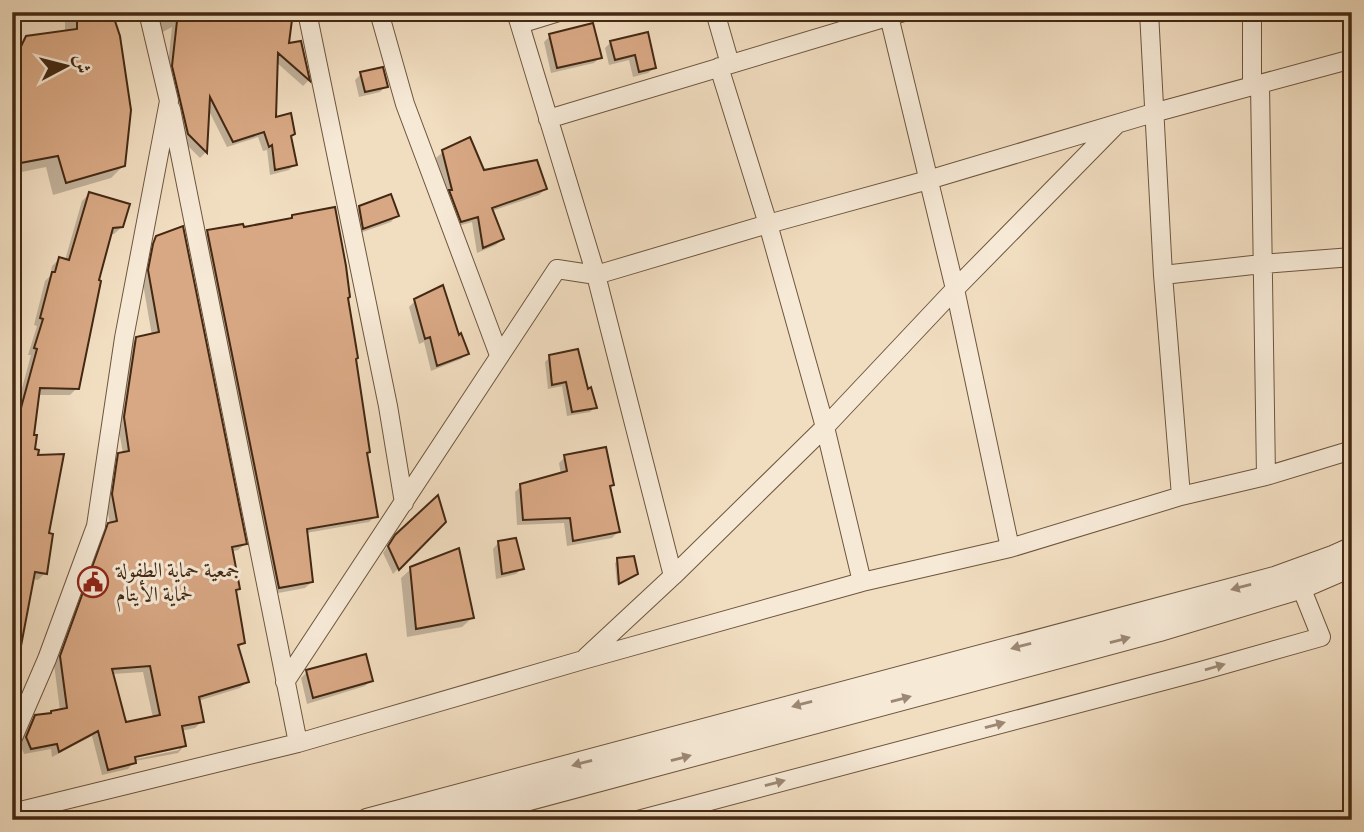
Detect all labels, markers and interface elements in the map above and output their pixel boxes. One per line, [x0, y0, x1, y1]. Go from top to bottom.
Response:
north arrow [32, 32, 102, 102]
text: ش [68, 53, 94, 75]
place label: جمعية حماية الطفولة لحماية الأيتام [115, 558, 240, 612]
public building icon: جمعية حماية الطفولة لحماية الأيتام [76, 565, 110, 599]
one-way arrow [1230, 582, 1252, 593]
one-way arrow [1110, 634, 1132, 645]
one-way arrow [1010, 641, 1032, 652]
one-way arrow [1204, 661, 1226, 672]
one-way arrow [890, 693, 912, 704]
one-way arrow [790, 699, 812, 710]
one-way arrow [984, 719, 1006, 730]
one-way arrow [671, 752, 692, 762]
one-way arrow [571, 758, 593, 769]
one-way arrow [764, 777, 786, 788]

